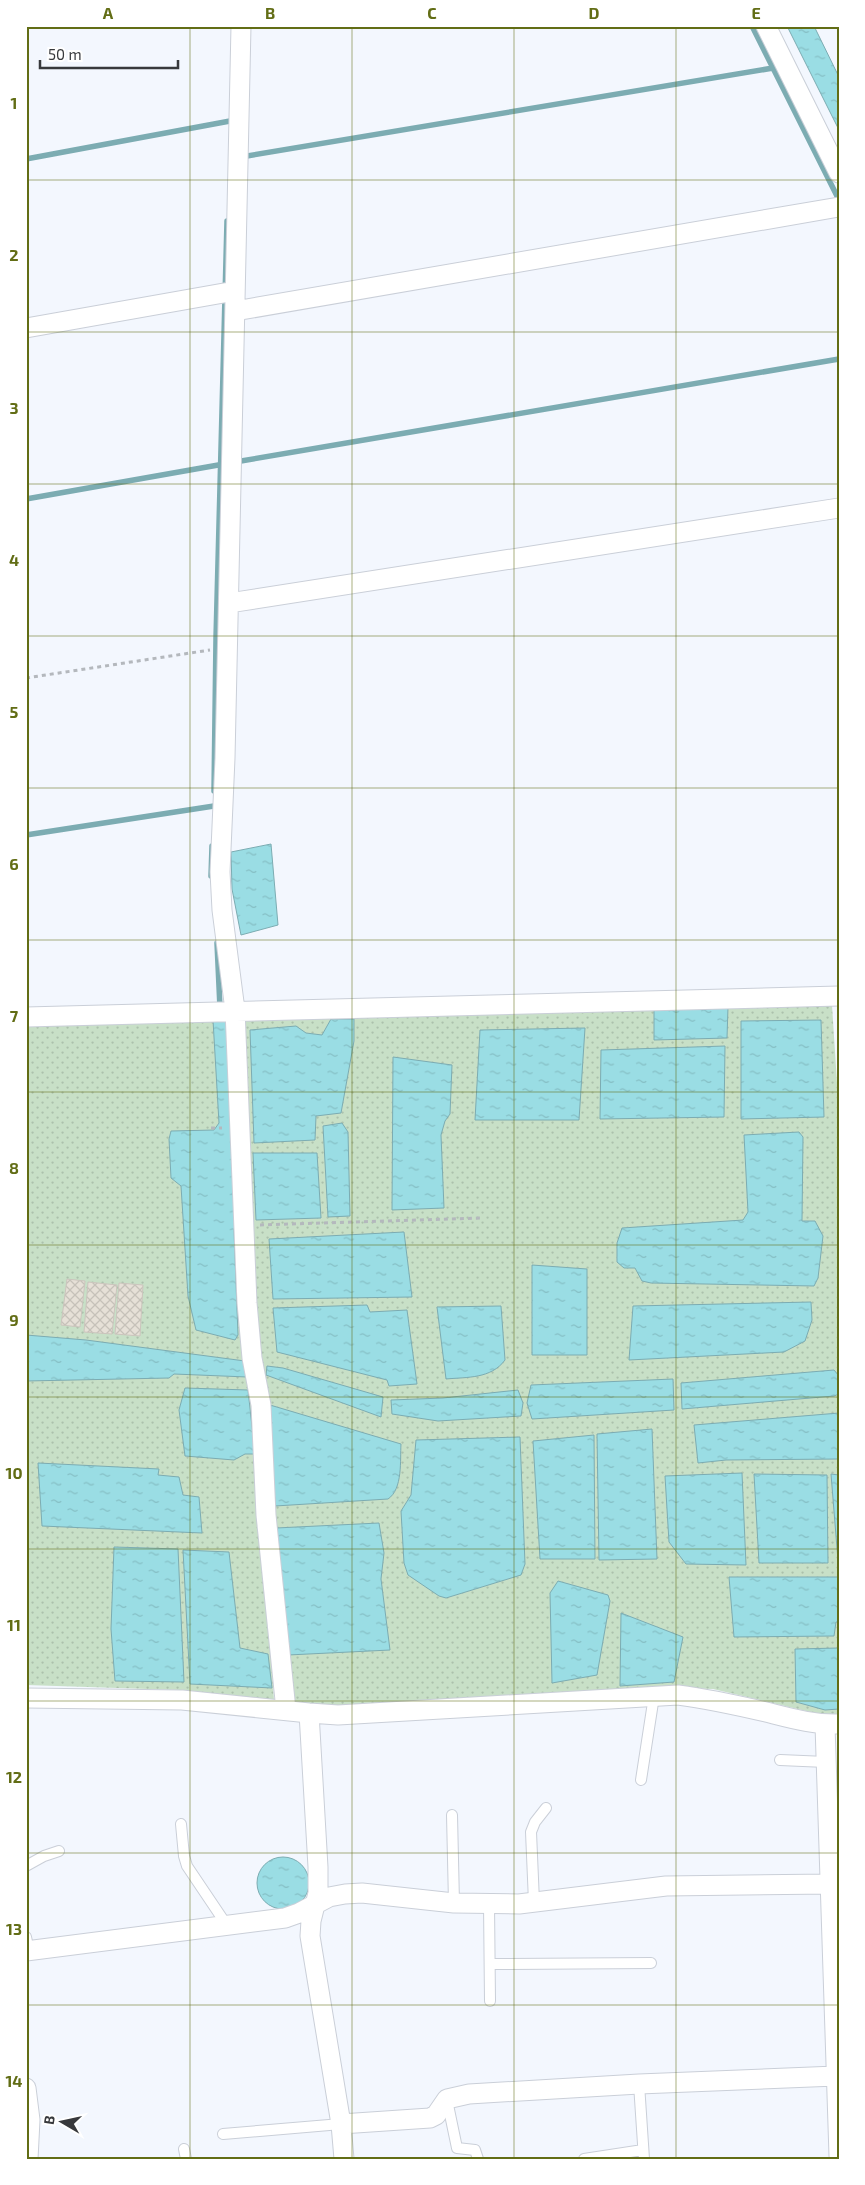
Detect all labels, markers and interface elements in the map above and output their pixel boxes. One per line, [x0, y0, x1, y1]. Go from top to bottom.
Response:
text: A [103, 3, 114, 22]
text: B [265, 3, 275, 22]
text: C [427, 3, 437, 22]
text: D [589, 3, 600, 22]
text: E [751, 3, 761, 22]
scale bar [40, 38, 178, 70]
text: 50 m [48, 45, 82, 63]
text: 1 [11, 93, 17, 112]
text: 2 [9, 245, 19, 264]
text: 3 [9, 398, 19, 417]
text: 4 [9, 550, 19, 569]
text: 5 [10, 702, 19, 721]
text: 6 [9, 854, 19, 873]
text: 7 [10, 1006, 19, 1025]
text: 8 [9, 1158, 19, 1177]
text: 9 [9, 1310, 19, 1329]
text: 10 [5, 1463, 23, 1482]
text: 11 [7, 1615, 21, 1634]
text: 12 [6, 1767, 22, 1786]
text: 13 [6, 1919, 22, 1938]
text: 14 [5, 2071, 23, 2090]
north arrow [38, 2098, 88, 2148]
text: B [40, 2114, 58, 2126]

